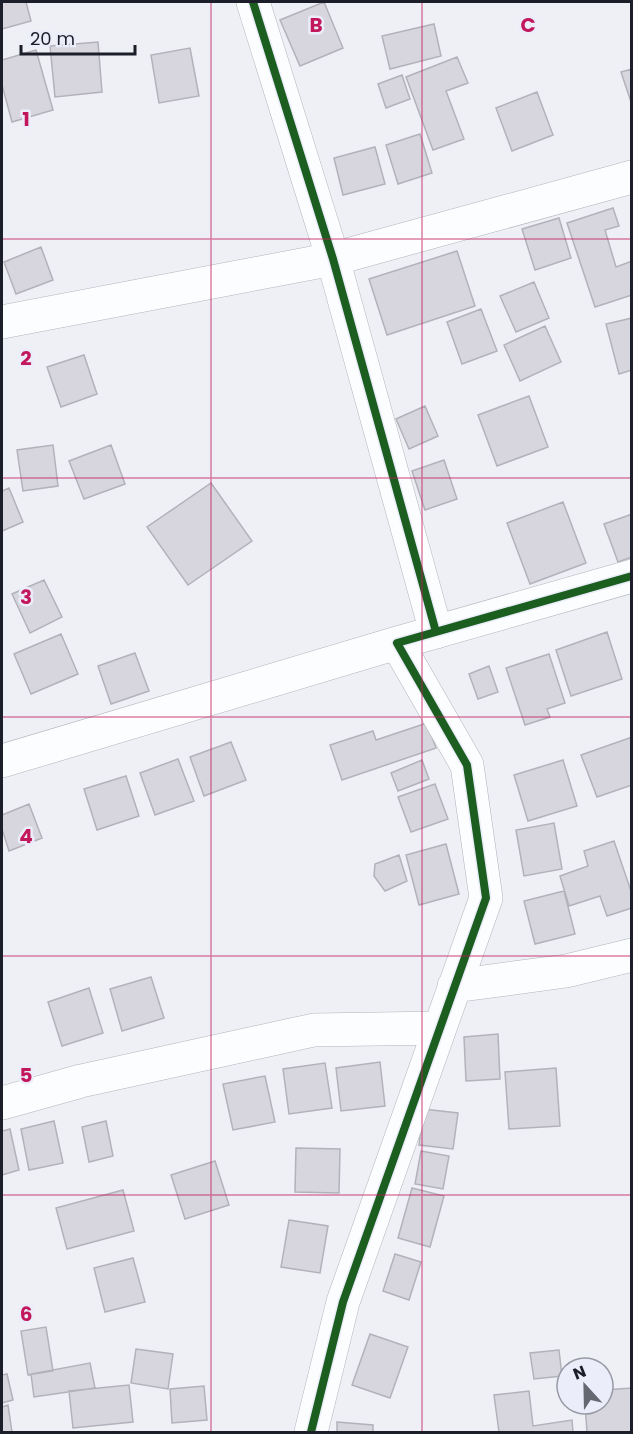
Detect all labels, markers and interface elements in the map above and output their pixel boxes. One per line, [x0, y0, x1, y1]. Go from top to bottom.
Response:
text: B [309, 11, 323, 39]
text: C [520, 11, 536, 39]
scale bar [21, 18, 135, 56]
text: 20 m [30, 26, 75, 51]
text: 1 [22, 105, 30, 133]
text: 2 [20, 344, 32, 372]
text: 3 [20, 583, 32, 611]
text: 4 [19, 822, 33, 850]
text: 5 [20, 1061, 33, 1089]
text: 6 [20, 1300, 32, 1328]
north arrow [555, 1356, 615, 1416]
text: N [570, 1360, 589, 1385]

